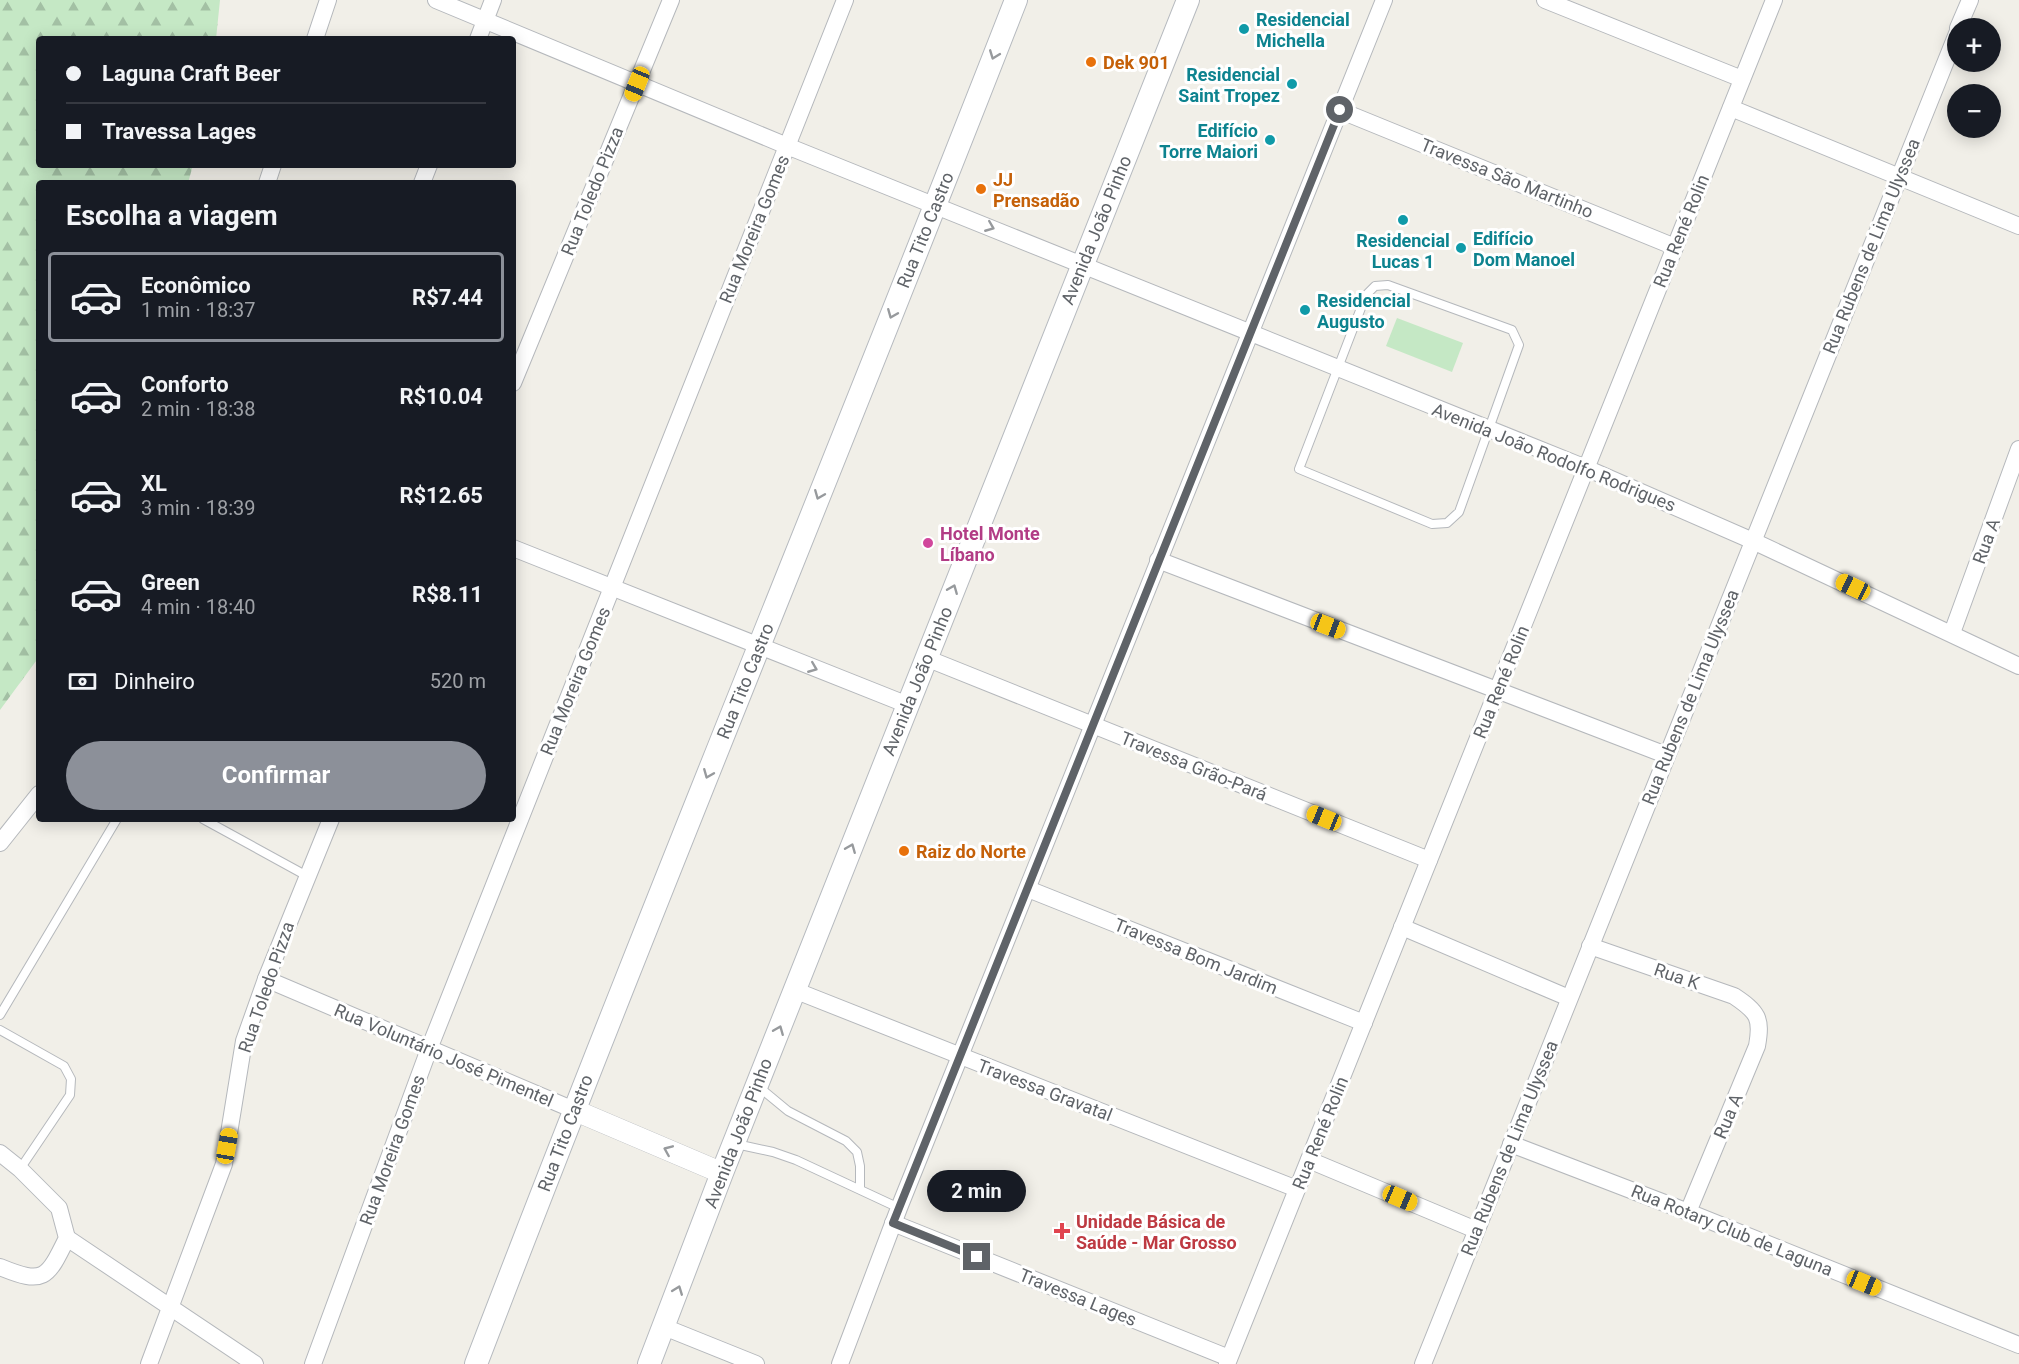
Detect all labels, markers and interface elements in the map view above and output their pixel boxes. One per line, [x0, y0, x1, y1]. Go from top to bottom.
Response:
place label: Residencial Michella [1256, 9, 1350, 51]
map controls [1947, 18, 2001, 138]
button: + [1947, 18, 2001, 72]
marker: Residencial Michella [1237, 22, 1251, 36]
one-way arrow [989, 49, 1002, 59]
place label: Dek 901 [1103, 52, 1170, 73]
marker: Dek 901 [1084, 55, 1098, 69]
text: Laguna Craft Beer [102, 61, 281, 86]
car [622, 64, 652, 104]
place label: Residencial Saint Tropez [1178, 64, 1280, 106]
marker: Residencial Saint Tropez [1285, 77, 1299, 91]
button: − [1947, 84, 2001, 138]
route start [1326, 96, 1353, 123]
text: Travessa Lages [102, 119, 256, 144]
place label: Edifício Torre Maiori [1159, 120, 1258, 162]
street label: Rua Toledo Pizza [557, 123, 627, 259]
marker: Edifício Torre Maiori [1263, 133, 1277, 147]
street label: Travessa São Martinho [1418, 134, 1596, 222]
street label: Rua Rubens de Lima Ulyssea [1818, 135, 1924, 357]
street label: Rua Moreira Gomes [715, 152, 793, 306]
street label: Avenida João Pinho [1057, 152, 1135, 308]
street label: Rua Tito Castro [892, 169, 958, 291]
place label: JJ Prensadão [993, 169, 1080, 211]
street label: Rua René Rolin [1649, 171, 1713, 291]
marker: JJ Prensadão [974, 182, 988, 196]
text: Escolha a viagem [66, 200, 278, 232]
marker: Residencial Lucas 1 [1396, 213, 1410, 227]
one-way arrow [984, 220, 995, 232]
place label: Edifício Dom Manoel [1473, 228, 1575, 270]
place label: Residencial Lucas 1 [1356, 230, 1450, 272]
marker: Edifício Dom Manoel [1454, 241, 1468, 255]
icon: car [69, 270, 123, 324]
text: Econômico [141, 273, 251, 298]
text: R$7.44 [412, 285, 483, 310]
place label: Residencial Augusto [1317, 290, 1411, 332]
text: 1 min · 18:37 [141, 298, 256, 322]
marker: Residencial Augusto [1298, 303, 1312, 317]
one-way arrow [887, 308, 899, 319]
icon: car [69, 369, 123, 423]
text: Conforto [141, 372, 229, 397]
text: R$10.04 [399, 384, 483, 409]
text: 2 min · 18:38 [141, 397, 256, 421]
street label: Avenida João Rodolfo Rodrigues [1429, 398, 1679, 516]
icon: car [69, 468, 123, 522]
text: XL [141, 471, 167, 496]
text: R$12.65 [399, 483, 483, 508]
one-way arrow [814, 489, 826, 500]
text: 3 min · 18:39 [141, 496, 256, 520]
street label: Rua A [1968, 515, 2004, 567]
place label: Hotel Monte Líbano [940, 523, 1040, 565]
marker: Hotel Monte Líbano [921, 536, 935, 550]
icon: car [69, 567, 123, 621]
text: Green [141, 570, 200, 595]
car [1833, 571, 1873, 603]
text: R$8.11 [412, 582, 483, 607]
one-way arrow [946, 584, 959, 595]
street label: Rua Rubens de Lima Ulyssea [1637, 586, 1743, 808]
text: 4 min · 18:40 [141, 595, 256, 619]
street label: Avenida João Pinho [878, 603, 956, 759]
street label: Rua Moreira Gomes [536, 604, 614, 758]
car [1308, 611, 1348, 641]
street label: Rua Tito Castro [712, 620, 778, 742]
street label: Rua René Rolin [1469, 622, 1533, 742]
one-way arrow [807, 660, 818, 673]
icon: cash [66, 665, 99, 698]
text: Dinheiro [114, 669, 195, 694]
text: 520 m [430, 669, 486, 693]
street label: Travessa Grão-Pará [1118, 727, 1270, 805]
button: Confirmar [66, 741, 486, 810]
one-way arrow [703, 767, 715, 778]
car [1304, 803, 1344, 833]
place label: Raiz do Norte [916, 841, 1026, 862]
one-way arrow [843, 844, 856, 854]
marker: Raiz do Norte [897, 844, 911, 858]
street label: Travessa Bom Jardim [1111, 914, 1281, 998]
street label: Rua Toledo Pizza [234, 919, 298, 1055]
street label: Rua K [1652, 958, 1703, 994]
street label: Rua Voluntário José Pimentel [331, 999, 557, 1111]
one-way arrow [771, 1025, 784, 1035]
street label: Rua Rubens de Lima Ulyssea [1456, 1037, 1562, 1259]
street label: Avenida João Pinho [700, 1055, 776, 1211]
street label: Travessa Gravatal [975, 1055, 1115, 1125]
street label: Rua Moreira Gomes [355, 1072, 429, 1228]
street label: Rua Tito Castro [533, 1072, 597, 1194]
street label: Rua René Rolin [1288, 1073, 1352, 1193]
street label: Rua A [1709, 1090, 1747, 1142]
car [215, 1127, 239, 1165]
one-way arrow [663, 1145, 674, 1157]
callout: 2 min [928, 1170, 1026, 1212]
text: 2 min [951, 1179, 1002, 1203]
street label: Rua Rotary Club de Laguna [1628, 1180, 1836, 1280]
car [1380, 1183, 1420, 1213]
place label: Unidade Básica de Saúde - Mar Grosso [1076, 1211, 1237, 1253]
marker: Unidade Básica de Saúde - Mar Grosso [1053, 1222, 1071, 1240]
route end [963, 1243, 990, 1270]
street label: Travessa Lages [1016, 1264, 1140, 1330]
car [1844, 1268, 1884, 1298]
one-way arrow [671, 1285, 683, 1296]

